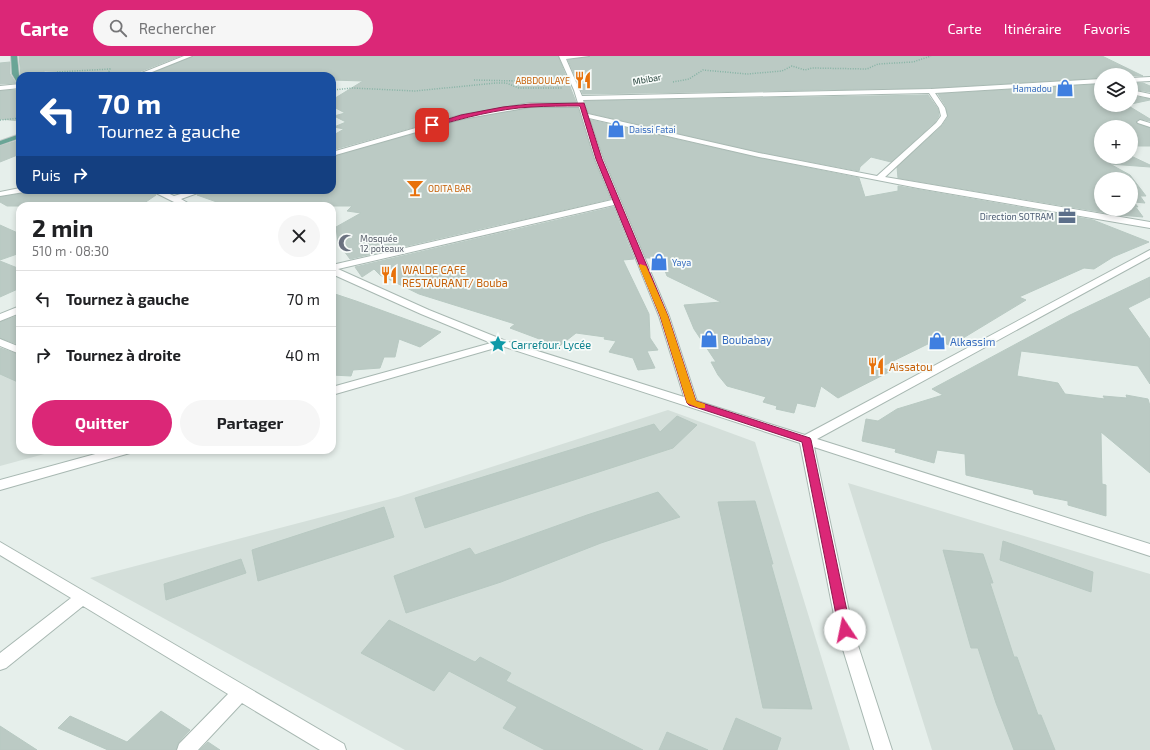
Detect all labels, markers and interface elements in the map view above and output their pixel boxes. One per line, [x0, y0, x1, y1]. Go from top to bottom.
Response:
search box [93, 10, 373, 46]
text: Carte [20, 17, 69, 40]
icon: search [107, 17, 129, 39]
text: Rechercher [139, 19, 216, 37]
text: Carte [948, 20, 982, 37]
text: Itinéraire [1004, 20, 1062, 37]
text: Favoris [1084, 20, 1130, 37]
map controls [1094, 68, 1138, 216]
button: layers [1094, 68, 1138, 112]
restaurant icon: ABBDOULAYE [573, 70, 593, 90]
street label: Mbibar [632, 71, 663, 87]
place label: ABBDOULAYE [515, 75, 570, 86]
shop icon: Hamadou [1055, 78, 1075, 98]
place label: Hamadou [1013, 83, 1052, 94]
text: 70 m [98, 86, 161, 120]
icon: left [32, 88, 84, 140]
pin [415, 108, 449, 142]
icon: arrive [421, 114, 443, 136]
shop icon: Daissi Fatai [606, 119, 626, 139]
text: Tournez à gauche [98, 120, 240, 142]
button: + [1094, 120, 1138, 164]
place label: Daissi Fatai [629, 124, 676, 135]
icon: right [69, 164, 91, 186]
text: Puis [32, 166, 61, 184]
button: − [1094, 172, 1138, 216]
bar icon: ODITA BAR [405, 178, 425, 198]
place label: ODITA BAR [428, 183, 472, 194]
office icon: Direction SOTRAM [1057, 206, 1077, 226]
place label: Direction SOTRAM [980, 211, 1054, 222]
text: 2 min [32, 213, 93, 242]
button: close [278, 215, 320, 257]
mosque icon: Mosquée 12 poteaux [337, 233, 357, 253]
place label: Mosquée 12 poteaux [360, 233, 404, 254]
text: 510 m · 08:30 [32, 243, 109, 259]
shop icon: Yaya [649, 252, 669, 272]
place label: Yaya [672, 257, 691, 268]
place label: WALDE CAFE RESTAURANT/ Bouba [402, 263, 508, 289]
restaurant icon: WALDE CAFE RESTAURANT/ Bouba [379, 265, 399, 285]
icon: left [32, 288, 54, 310]
text: Tournez à gauche [66, 290, 189, 308]
text: 70 m [287, 290, 320, 308]
shop icon: Boubabay [699, 329, 719, 349]
shop icon: Alkassim [927, 331, 947, 351]
place label: Boubabay [722, 333, 772, 346]
place icon: Carrefour. Lycée [488, 334, 508, 354]
place label: Alkassim [950, 335, 995, 348]
place label: Carrefour. Lycée [511, 338, 591, 351]
icon: right [32, 344, 54, 366]
text: Tournez à droite [66, 346, 181, 364]
text: 40 m [285, 346, 320, 364]
restaurant icon: Aissatou [866, 356, 886, 376]
place label: Aissatou [889, 360, 933, 373]
button: Quitter [32, 400, 172, 446]
button: Partager [180, 400, 320, 446]
position arrow [824, 609, 866, 651]

